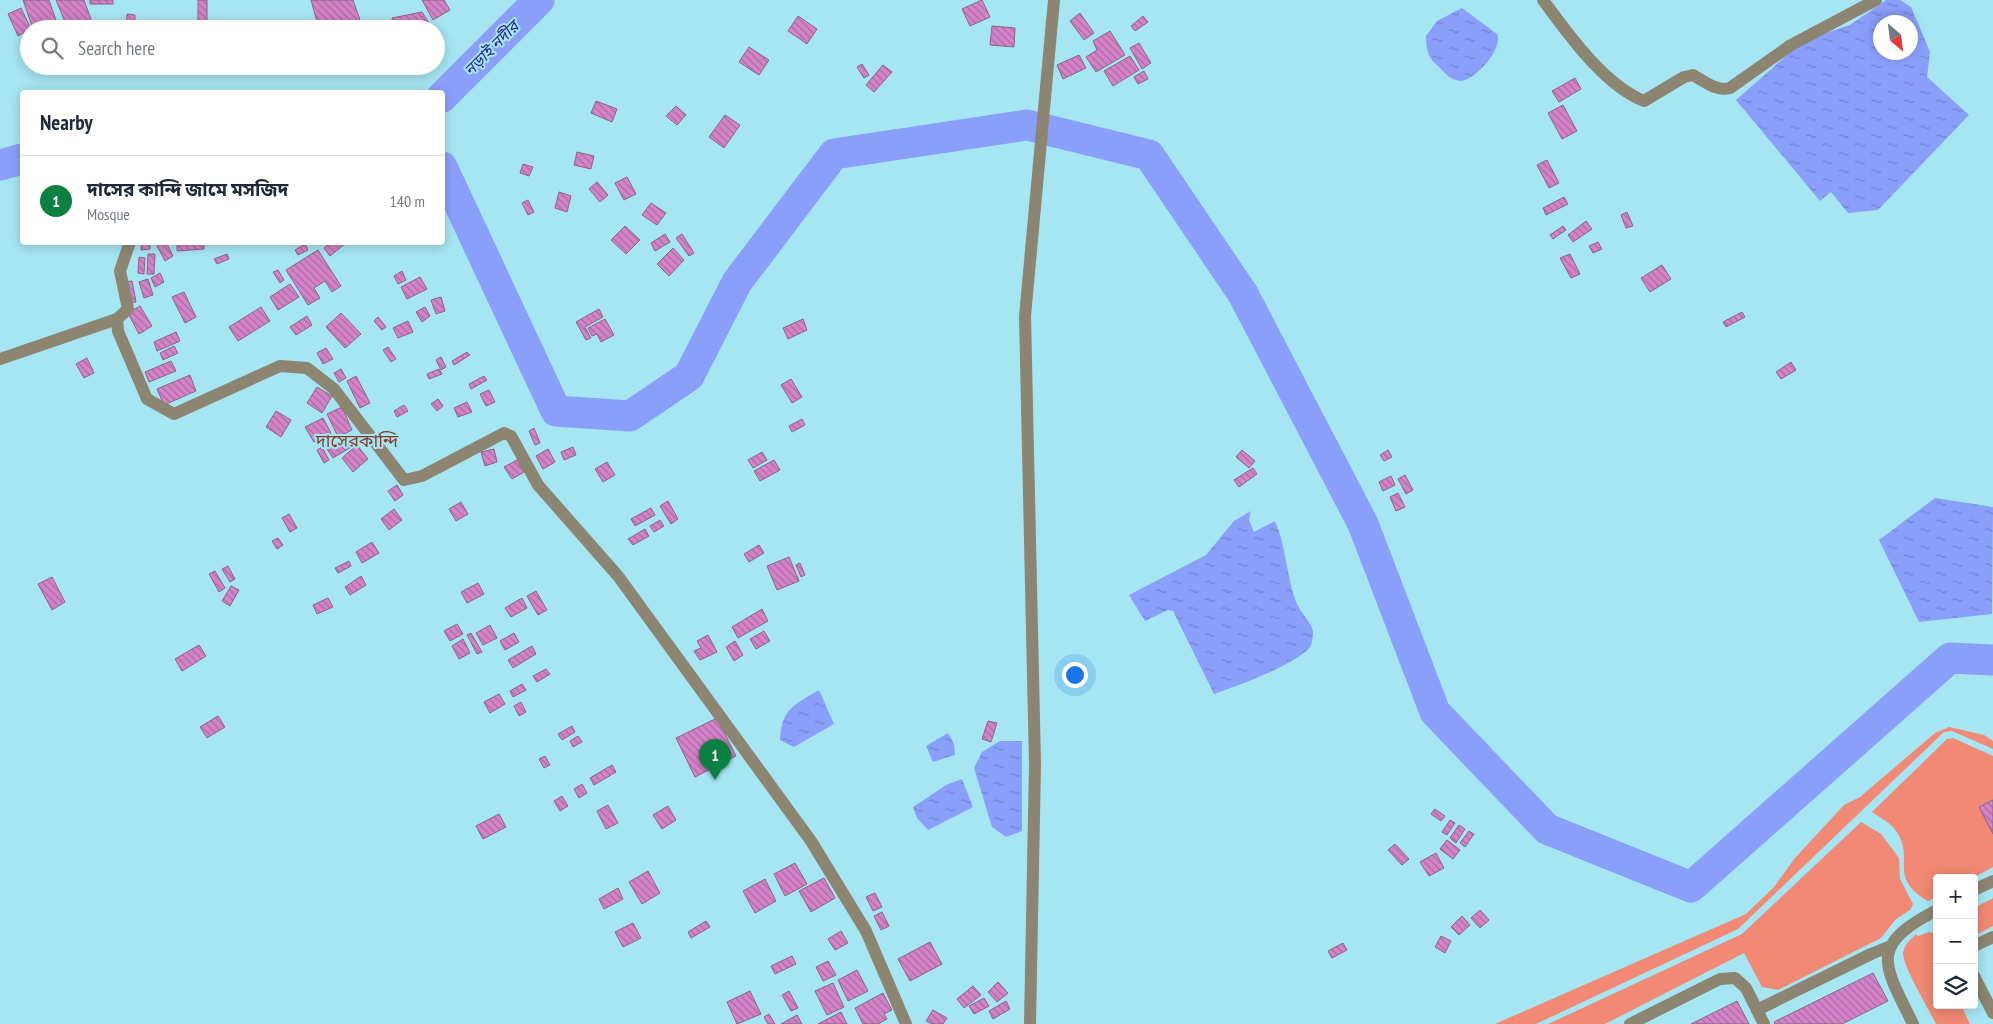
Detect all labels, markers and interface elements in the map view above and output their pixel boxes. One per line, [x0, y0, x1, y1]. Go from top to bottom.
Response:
water label: নড়াই নদীর [459, 14, 525, 80]
north arrow [1873, 15, 1918, 60]
search box [20, 20, 445, 75]
icon: search [38, 34, 66, 62]
text: Search here [78, 36, 155, 60]
text: Nearby [40, 109, 93, 136]
text: দাসের কান্দি জামে মসজিদ [87, 177, 288, 201]
text: 1 [52, 191, 60, 211]
text: 140 m [390, 191, 425, 211]
text: Mosque [87, 204, 130, 224]
district label: দাসেরকান্দি [315, 429, 399, 452]
your location [1062, 662, 1088, 688]
pin: 1 [699, 739, 731, 780]
map controls [1933, 874, 1978, 1009]
button: + [1933, 874, 1978, 919]
button: − [1933, 919, 1978, 964]
button: layers [1933, 964, 1978, 1009]

